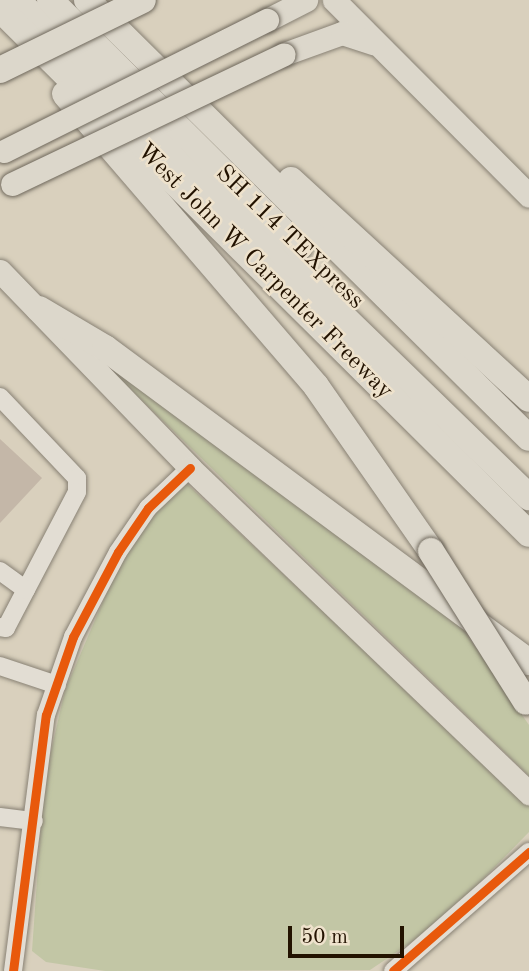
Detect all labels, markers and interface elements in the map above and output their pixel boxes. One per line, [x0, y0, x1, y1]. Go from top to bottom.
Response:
street label: West John W Carpenter Freeway [130, 138, 398, 406]
street label: SH 114 TEXpress [209, 160, 369, 316]
scale bar [291, 912, 406, 956]
text: 50 m [301, 927, 348, 948]

